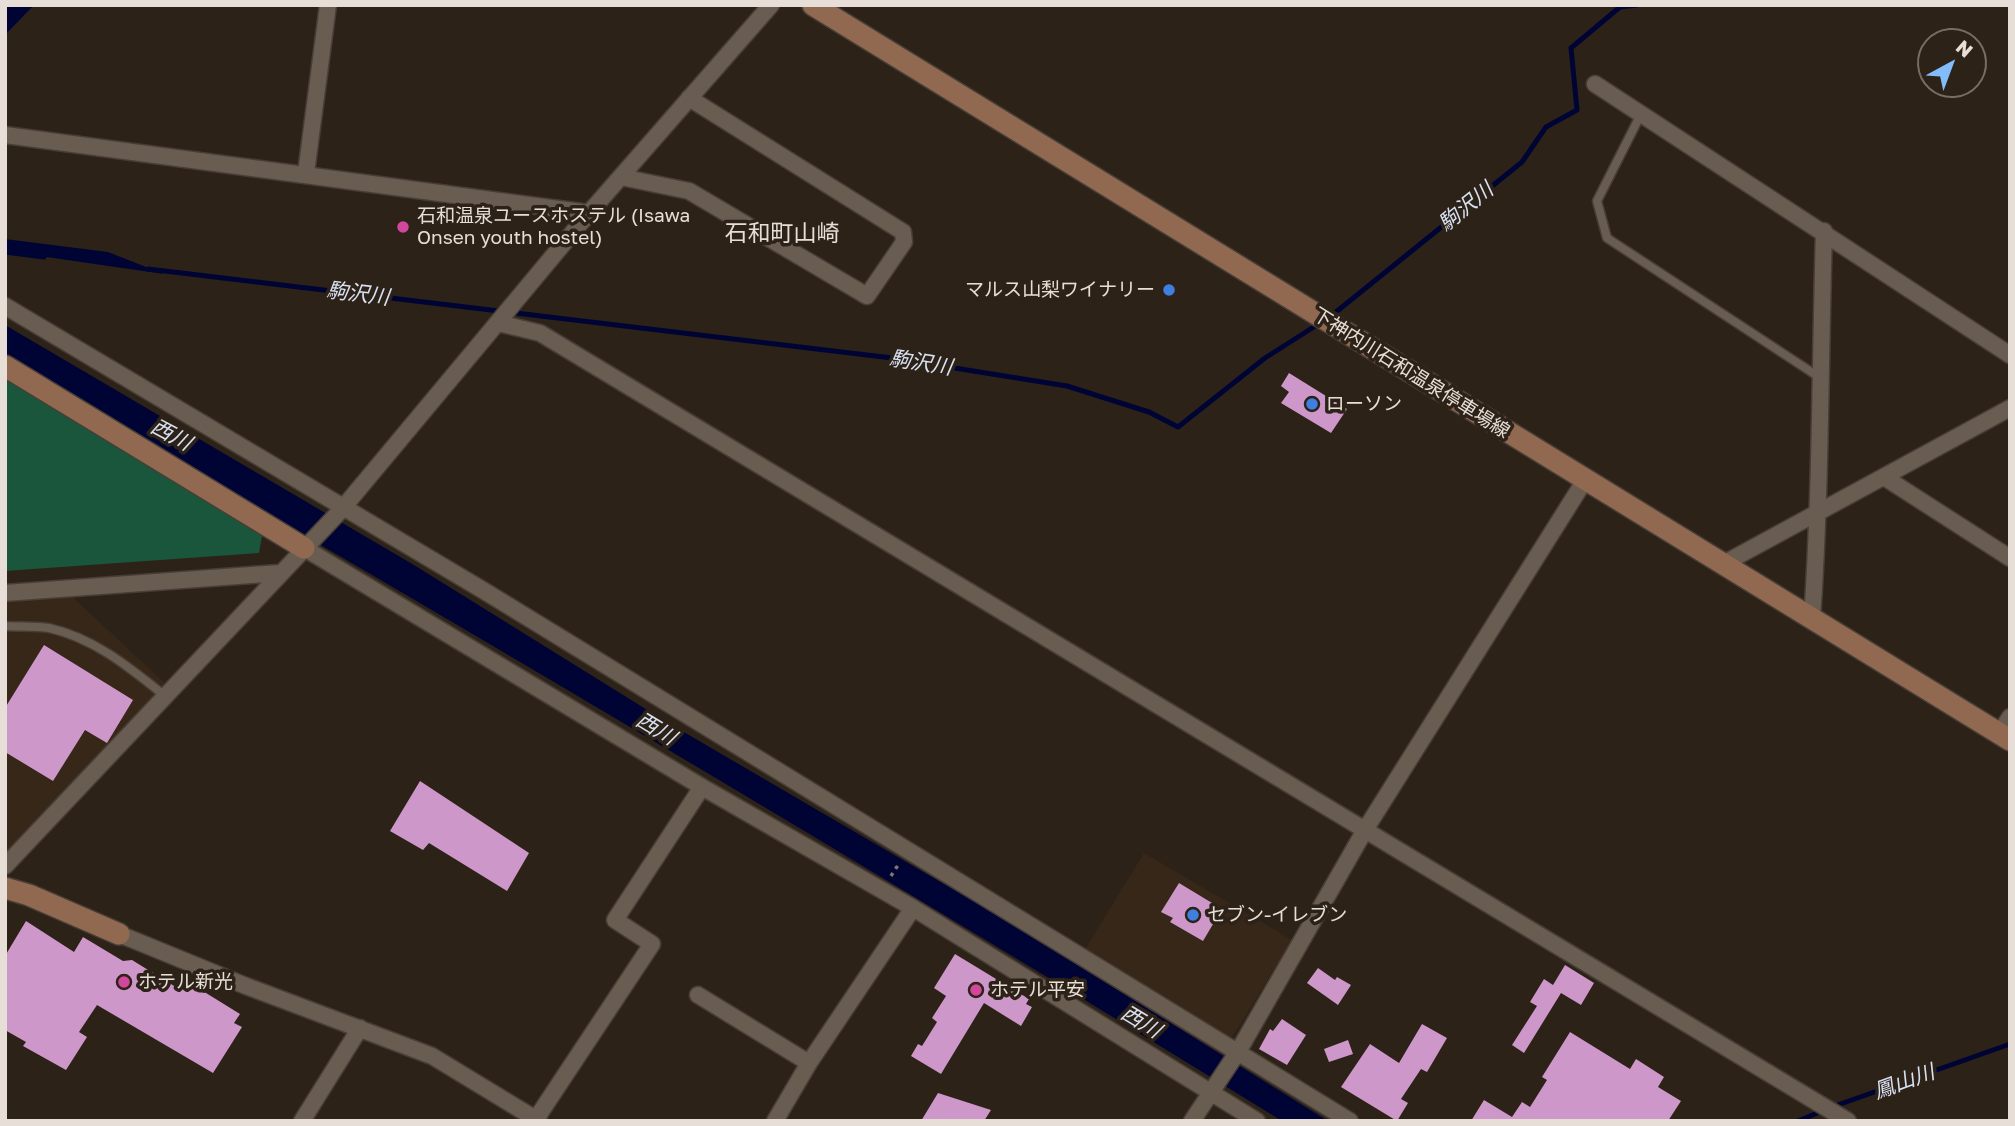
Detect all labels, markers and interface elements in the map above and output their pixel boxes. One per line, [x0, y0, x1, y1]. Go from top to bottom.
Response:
north arrow [1917, 28, 1987, 98]
text: N [1952, 35, 1978, 62]
water label: 駒沢川 [1434, 177, 1498, 237]
place label: 石和温泉ユースホステル (Isawa Onsen youth hostel) [417, 205, 690, 249]
marker: 石和温泉ユースホステル (Isawa Onsen youth hostel) [395, 219, 411, 235]
district label: 石和町山崎 [725, 220, 839, 248]
water label: 駒沢川 [325, 278, 391, 310]
place label: マルス山梨ワイナリー [965, 279, 1155, 301]
marker: マルス山梨ワイナリー [1161, 282, 1177, 298]
street label: 下神内川石和温泉停車場線 [1308, 303, 1514, 443]
water label: 駒沢川 [888, 346, 954, 380]
place label: ローソン [1326, 393, 1402, 415]
marker: ローソン [1304, 396, 1320, 412]
water label: 西川 [147, 414, 195, 456]
water label: 西川 [632, 707, 680, 751]
place label: セブン-イレブン [1207, 904, 1347, 926]
marker: セブン-イレブン [1185, 907, 1201, 923]
place label: ホテル新光 [138, 971, 233, 993]
marker: ホテル新光 [116, 974, 132, 990]
place label: ホテル平安 [990, 979, 1085, 1001]
marker: ホテル平安 [968, 982, 984, 998]
water label: 西川 [1117, 1000, 1165, 1044]
water label: 鳳山川 [1870, 1059, 1938, 1105]

